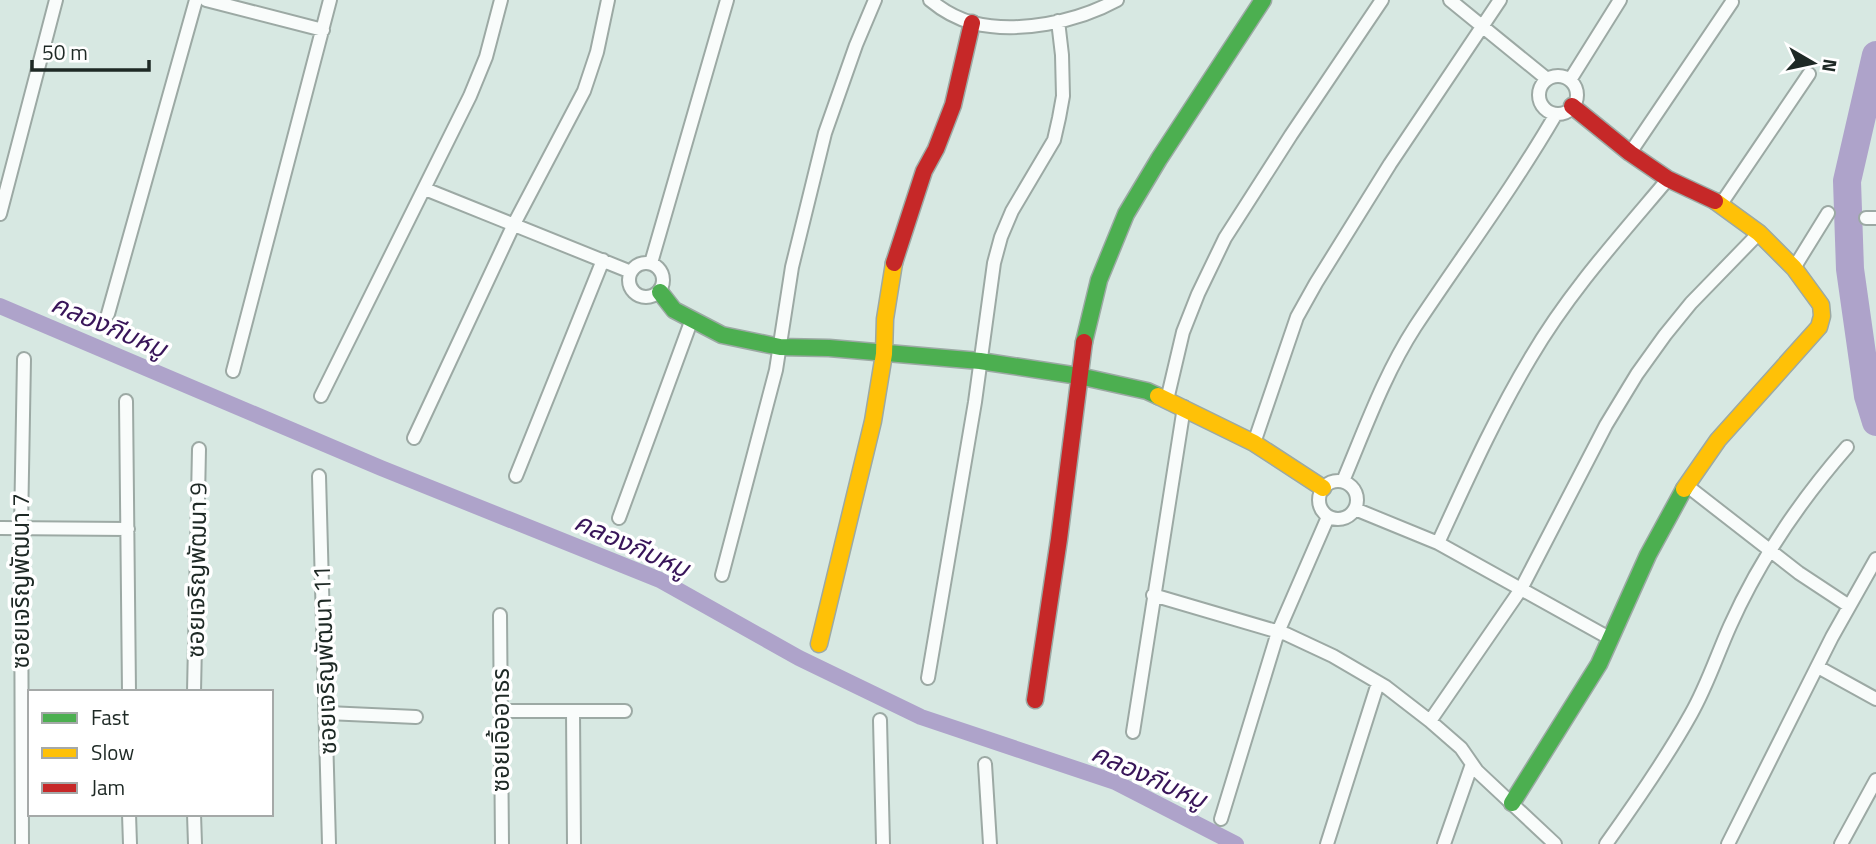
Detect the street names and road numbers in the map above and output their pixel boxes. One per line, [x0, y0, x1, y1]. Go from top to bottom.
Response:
street label: ซอยเจริญพัฒนา 9 [176, 482, 216, 658]
street label: ซอยเจริญพัฒนา 7 [2, 493, 38, 669]
street label: ซอยเจริญพัฒนา 11 [303, 565, 345, 755]
street label: ซอยเอิ้ออาธร [482, 668, 518, 792]

